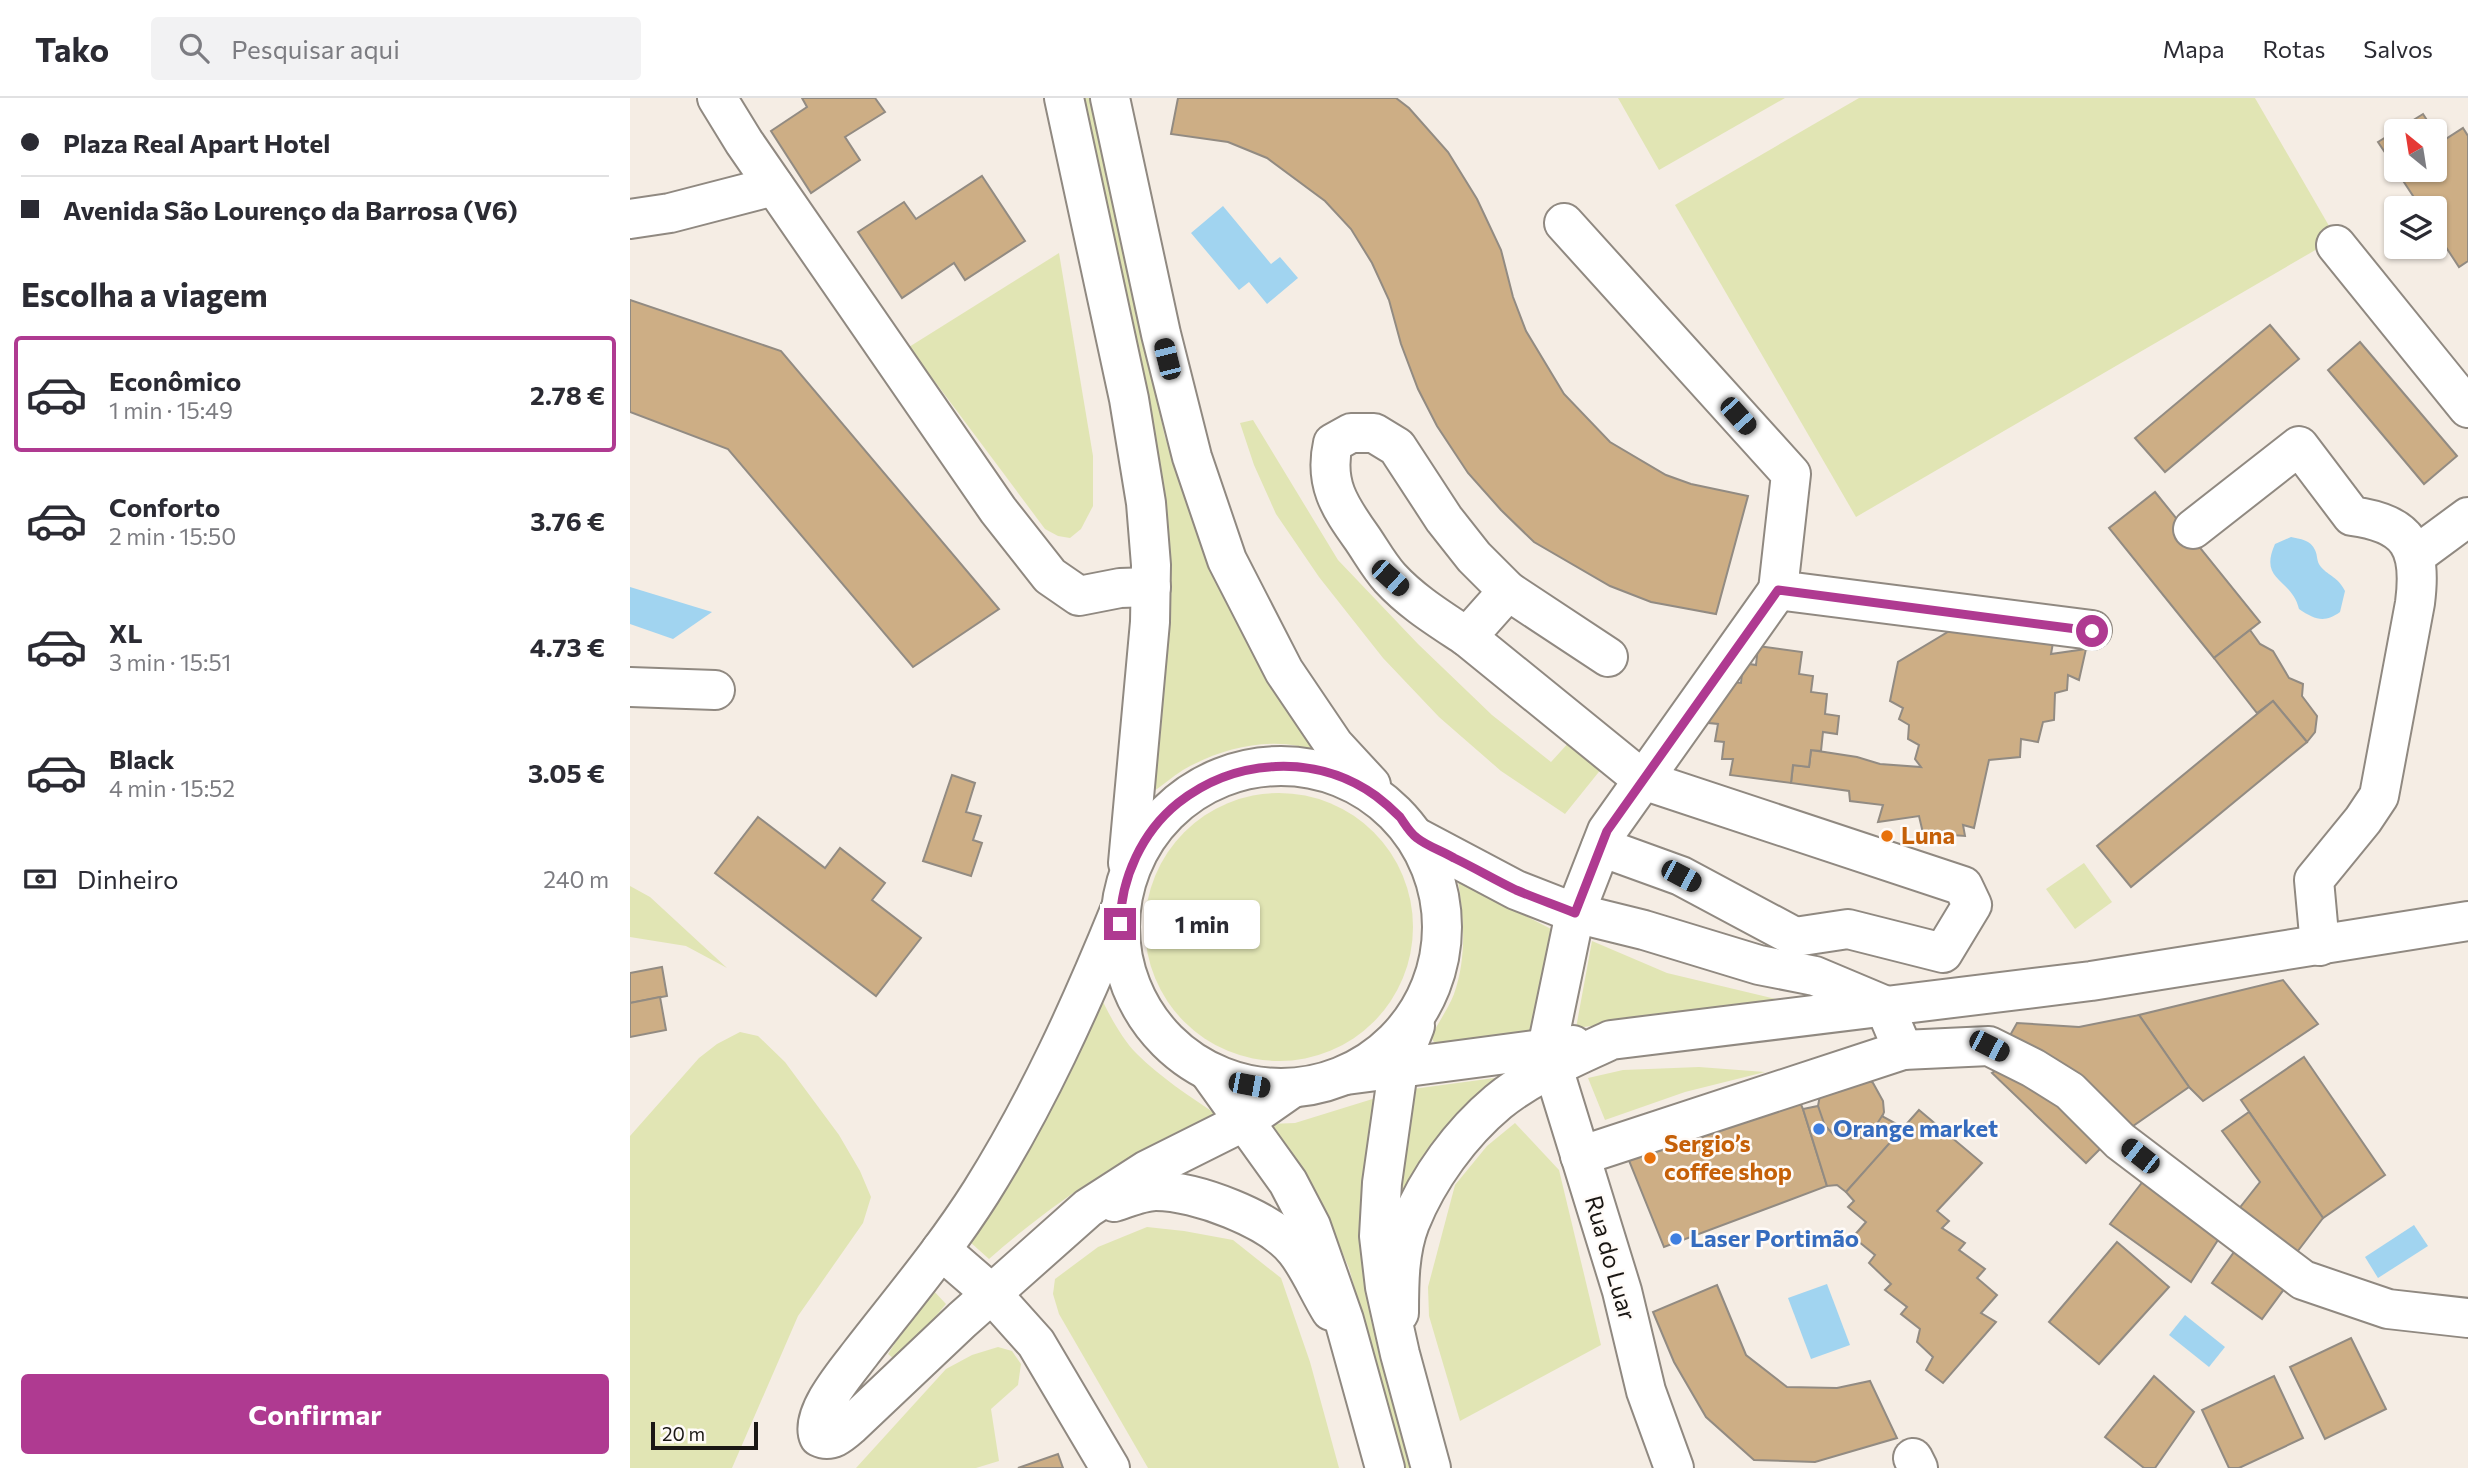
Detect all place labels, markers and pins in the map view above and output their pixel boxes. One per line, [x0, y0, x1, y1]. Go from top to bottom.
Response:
place label: Luna [1901, 820, 1955, 849]
marker: Luna [1879, 828, 1895, 844]
place label: Orange market [1833, 1113, 1998, 1142]
marker: Orange market [1811, 1121, 1827, 1137]
place label: Sergio’s coffee shop [1664, 1128, 1792, 1185]
marker: Sergio’s coffee shop [1642, 1150, 1658, 1166]
place label: Laser Portimão [1690, 1223, 1859, 1252]
marker: Laser Portimão [1668, 1231, 1684, 1247]

